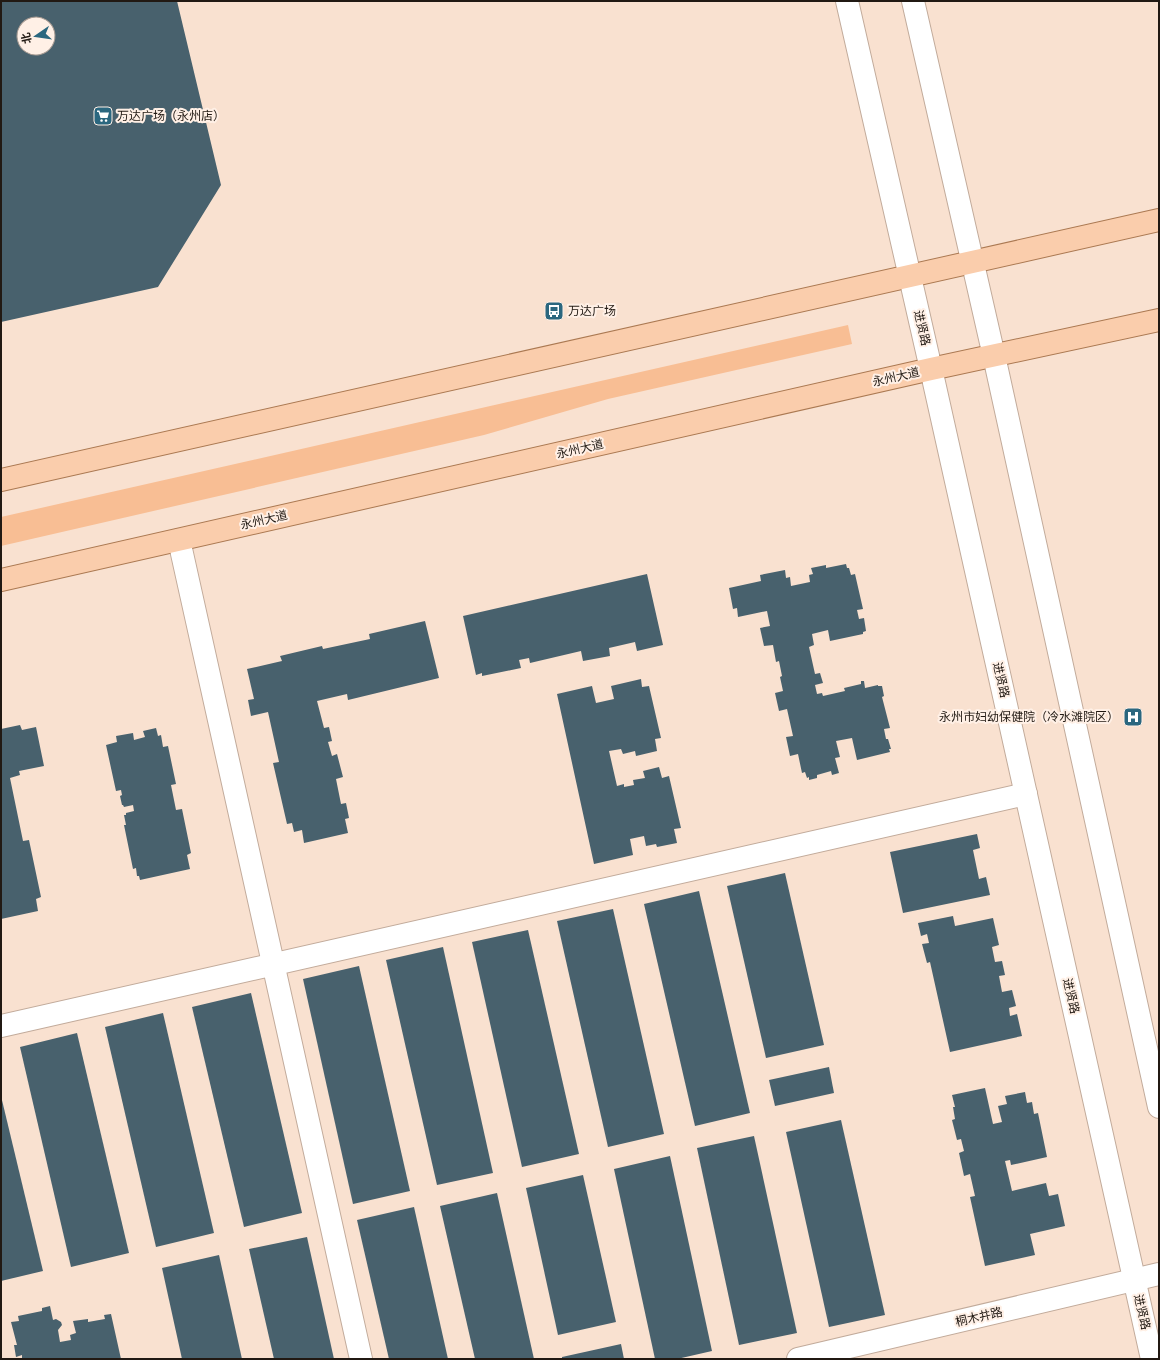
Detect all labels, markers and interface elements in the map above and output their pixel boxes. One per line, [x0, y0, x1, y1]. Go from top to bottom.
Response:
north arrow [16, 16, 56, 56]
text: 北 [19, 32, 33, 45]
supermarket icon: 万达广场（永州店） [92, 105, 114, 127]
place label: 万达广场（永州店） [117, 109, 225, 122]
bus stop icon: 万达广场 [543, 300, 565, 322]
place label: 万达广场 [568, 304, 616, 317]
street label: 进贤路 [912, 309, 933, 347]
street label: 永州大道 [871, 365, 921, 388]
street label: 永州大道 [555, 437, 605, 460]
street label: 永州大道 [239, 508, 289, 531]
street label: 进贤路 [991, 661, 1012, 699]
hospital icon: 永州市妇幼保健院（冷水滩院区） [1122, 706, 1144, 728]
place label: 永州市妇幼保健院（冷水滩院区） [939, 710, 1119, 723]
street label: 进贤路 [1061, 977, 1082, 1015]
street label: 进贤路 [1132, 1293, 1153, 1331]
street label: 桐木井路 [954, 1305, 1004, 1328]

